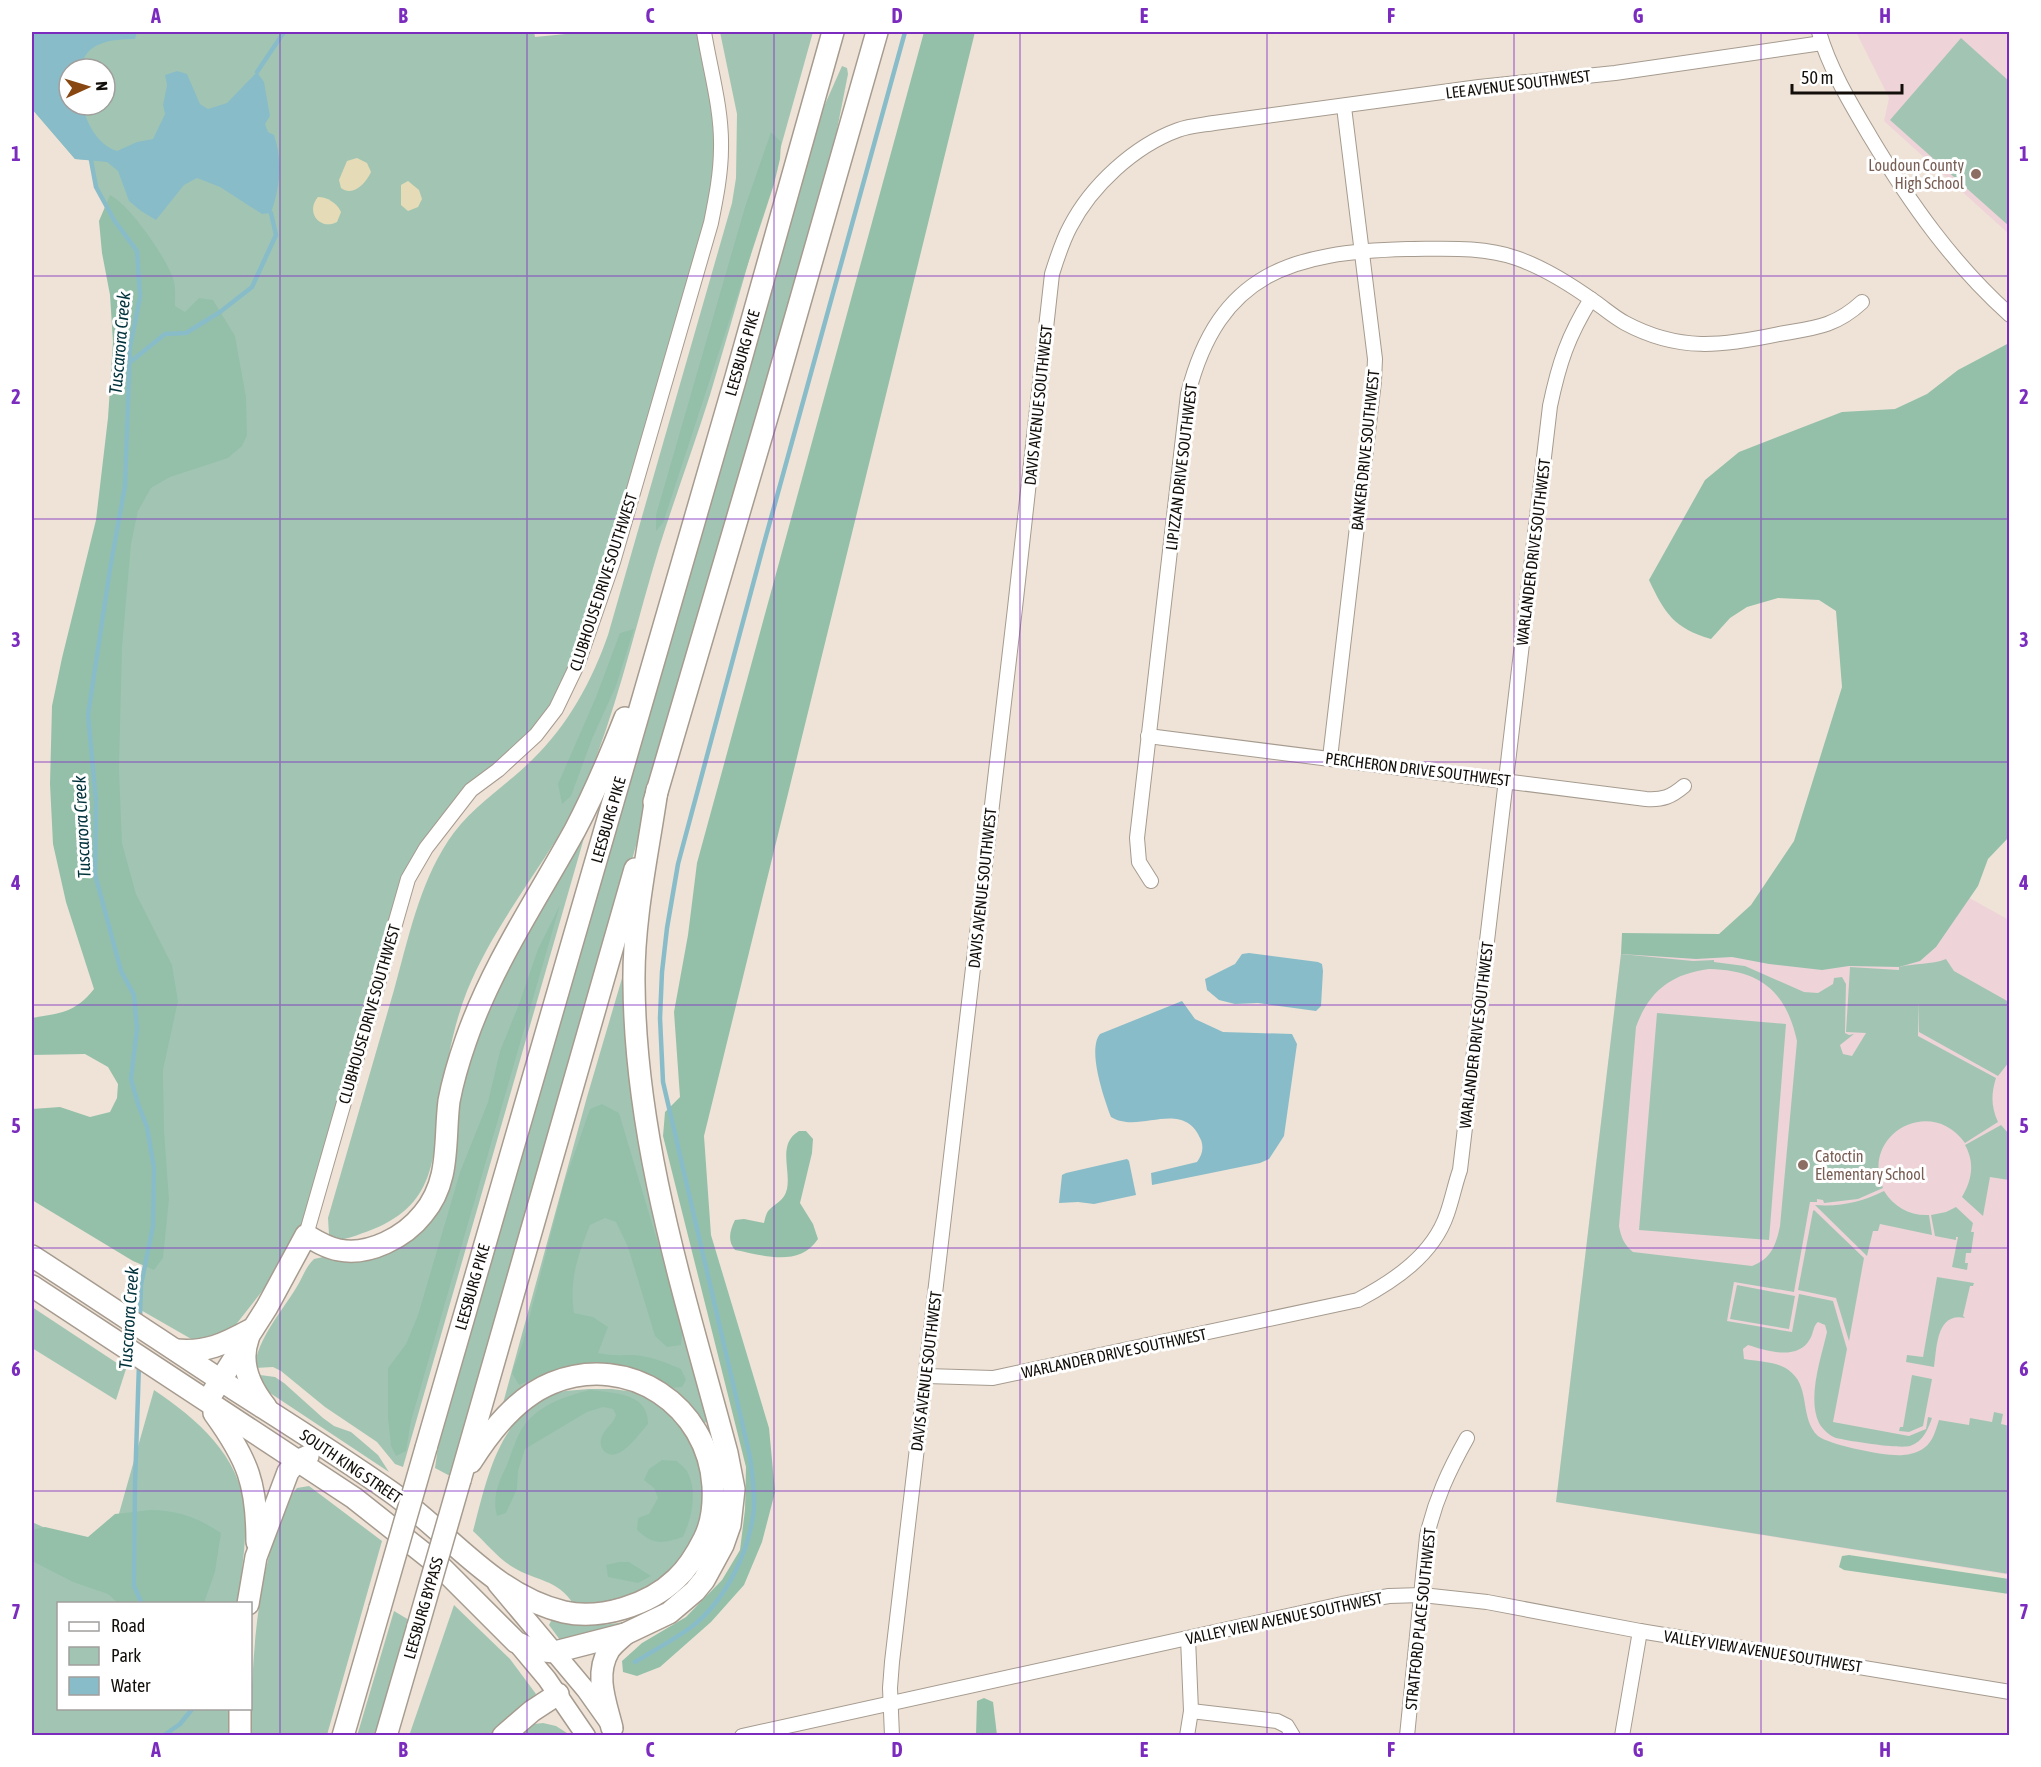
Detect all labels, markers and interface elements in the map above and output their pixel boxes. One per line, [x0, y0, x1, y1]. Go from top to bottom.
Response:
text: A [150, 4, 161, 27]
text: B [398, 4, 408, 27]
text: C [646, 4, 655, 27]
text: D [891, 4, 903, 27]
text: E [1140, 4, 1149, 27]
text: F [1387, 4, 1395, 27]
text: G [1633, 4, 1644, 27]
text: H [1879, 4, 1891, 27]
north arrow [57, 57, 117, 117]
scale bar [1792, 57, 1902, 95]
street label: LEE AVENUE SOUTHWEST [1444, 66, 1592, 102]
text: 50 m [1801, 67, 1833, 88]
text: N [93, 81, 111, 91]
text: 1 [11, 142, 21, 165]
text: 1 [2019, 142, 2029, 165]
place label: Loudoun County High School [1868, 156, 1965, 193]
marker: Loudoun County High School [1969, 167, 1983, 181]
water label: Tuscarora Creek [105, 290, 135, 395]
street label: LEESBURG PIKE [721, 308, 763, 398]
street label: DAVIS AVENUE SOUTHWEST [1021, 324, 1055, 486]
street label: BANKER DRIVE SOUTHWEST [1348, 369, 1382, 531]
street label: LIPIZZAN DRIVE SOUTHWEST [1162, 383, 1200, 551]
text: 2 [11, 385, 21, 408]
text: 2 [2019, 385, 2029, 408]
street label: WARLANDER DRIVE SOUTHWEST [1513, 457, 1553, 647]
street label: CLUBHOUSE DRIVE SOUTHWEST [566, 491, 640, 673]
text: 3 [11, 628, 21, 651]
text: 3 [2019, 628, 2029, 651]
street label: PERCHERON DRIVE SOUTHWEST [1324, 749, 1512, 789]
water label: Tuscarora Creek [68, 774, 95, 879]
street label: LEESBURG PIKE [587, 775, 629, 865]
street label: DAVIS AVENUE SOUTHWEST [965, 807, 999, 969]
text: 4 [10, 871, 21, 894]
text: 4 [2018, 871, 2029, 894]
street label: CLUBHOUSE DRIVE SOUTHWEST [335, 922, 403, 1106]
street label: WARLANDER DRIVE SOUTHWEST [1456, 940, 1496, 1130]
text: 5 [11, 1114, 21, 1137]
text: 5 [2019, 1114, 2029, 1137]
place label: Catoctin Elementary School [1815, 1147, 1926, 1184]
marker: Catoctin Elementary School [1796, 1158, 1810, 1172]
street label: LEESBURG PIKE [451, 1242, 493, 1332]
water label: Tuscarora Creek [114, 1265, 143, 1370]
street label: DAVIS AVENUE SOUTHWEST [907, 1290, 945, 1452]
street label: WARLANDER DRIVE SOUTHWEST [1020, 1325, 1208, 1381]
text: 6 [11, 1357, 21, 1380]
text: 6 [2019, 1357, 2029, 1380]
street label: SOUTH KING STREET [297, 1425, 405, 1507]
street label: STRATFORD PLACE SOUTHWEST [1401, 1527, 1439, 1711]
street label: LEESBURG BYPASS [400, 1555, 446, 1661]
street label: VALLEY VIEW AVENUE SOUTHWEST [1184, 1588, 1384, 1648]
text: 7 [11, 1600, 21, 1623]
text: 7 [2019, 1600, 2029, 1623]
legend [57, 1602, 252, 1710]
text: Road [111, 1615, 145, 1636]
street label: VALLEY VIEW AVENUE SOUTHWEST [1663, 1626, 1863, 1676]
text: Park [111, 1645, 141, 1666]
text: Water [111, 1675, 151, 1696]
text: A [150, 1738, 161, 1761]
text: B [398, 1738, 408, 1761]
text: C [646, 1738, 655, 1761]
text: D [891, 1738, 903, 1761]
text: E [1140, 1738, 1149, 1761]
text: F [1387, 1738, 1395, 1761]
text: G [1633, 1738, 1644, 1761]
text: H [1879, 1738, 1891, 1761]

